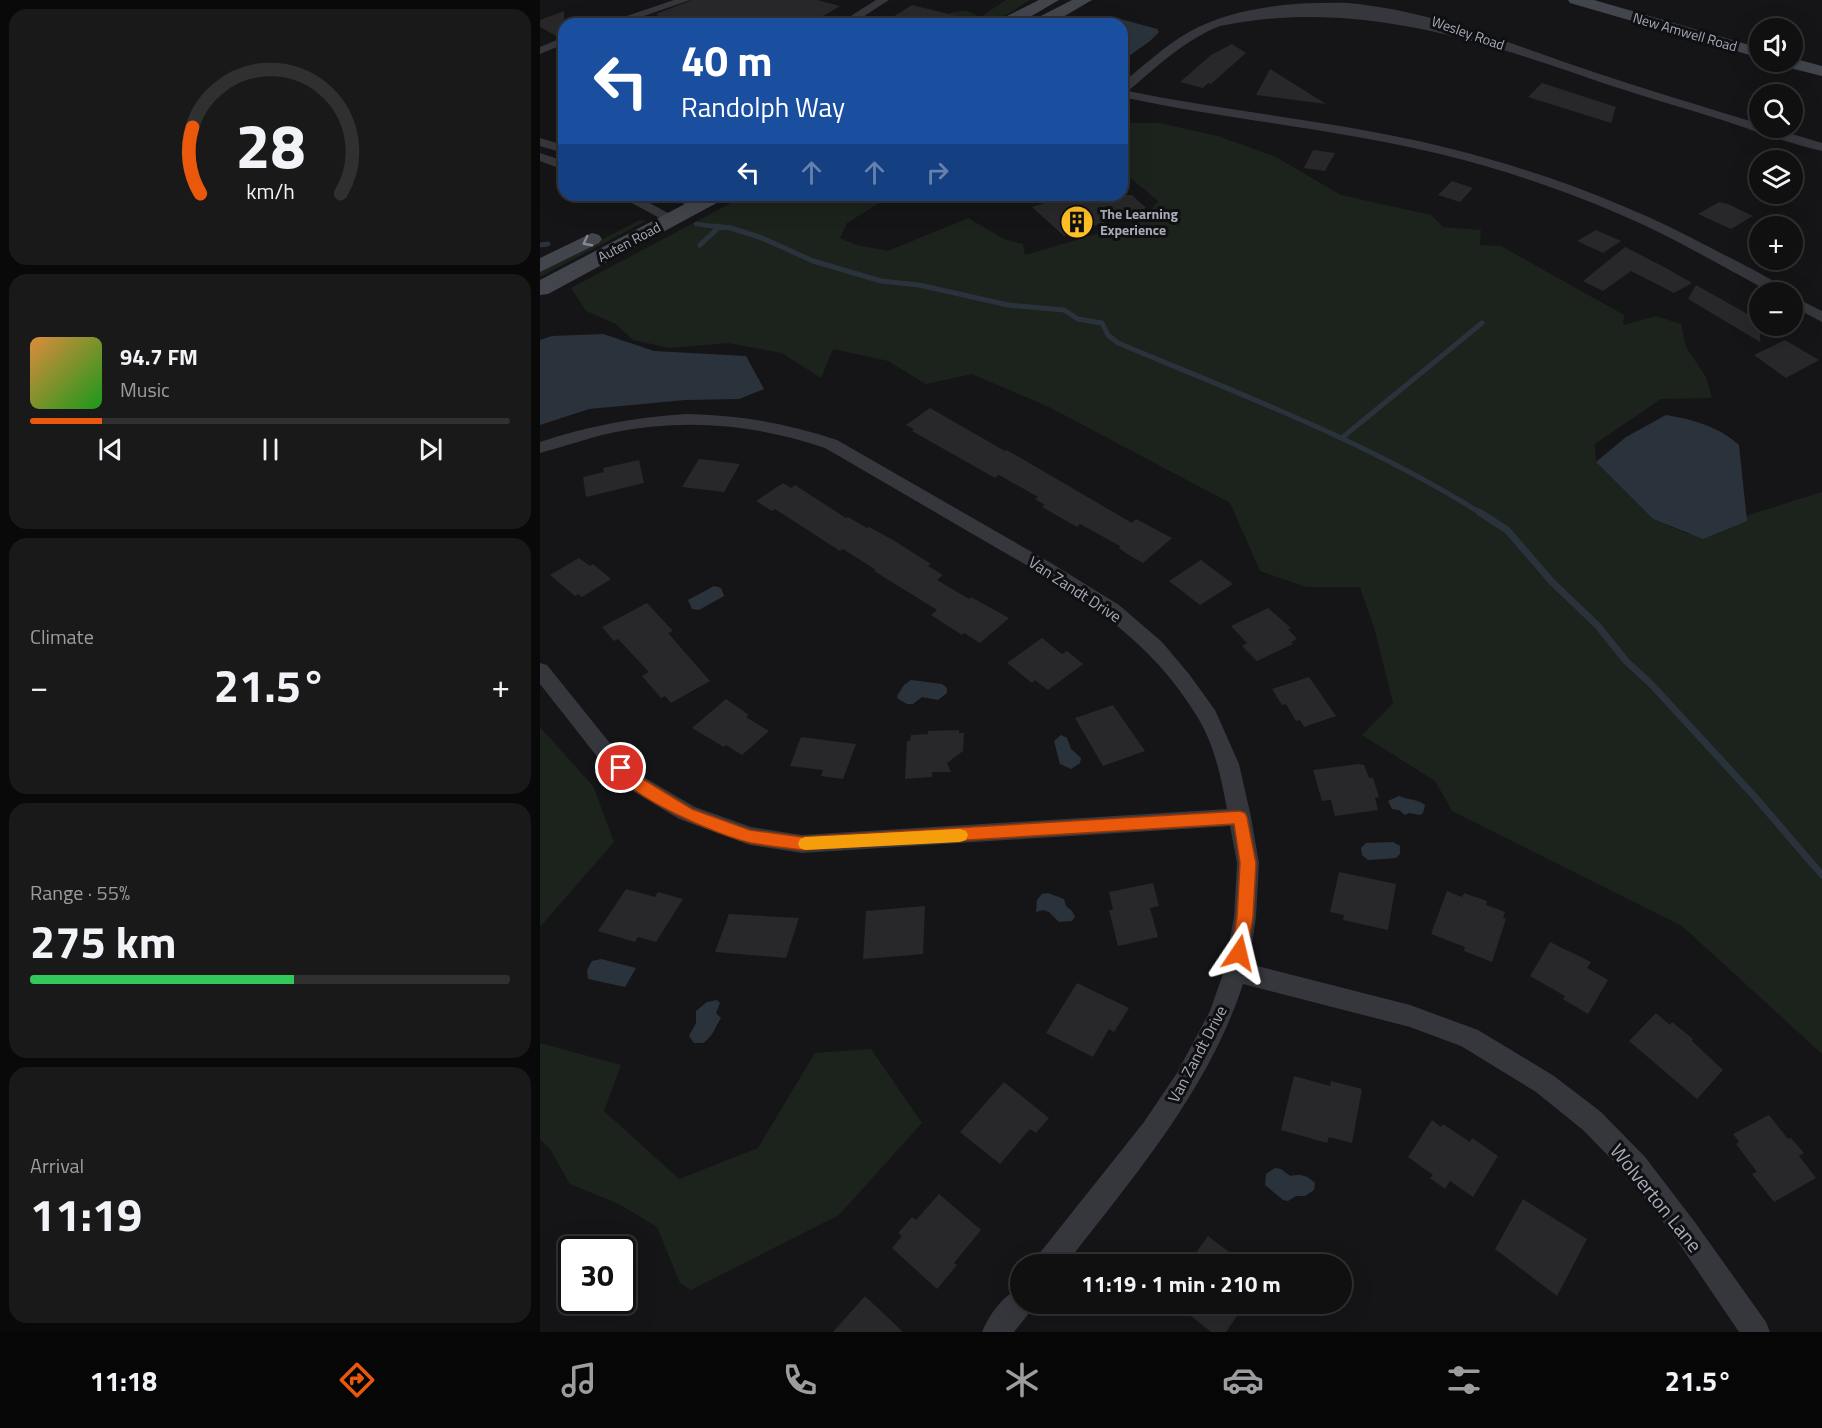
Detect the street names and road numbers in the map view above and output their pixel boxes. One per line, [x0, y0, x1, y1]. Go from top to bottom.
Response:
street label: New Amwell Road [1631, 7, 1740, 56]
street label: Wesley Road [1429, 10, 1508, 55]
street label: Auten Road [594, 216, 664, 267]
street label: Van Zandt Drive [1024, 550, 1126, 628]
street label: Van Zandt Drive [1161, 1001, 1233, 1107]
street label: Wolverton Lane [1603, 1137, 1710, 1259]

